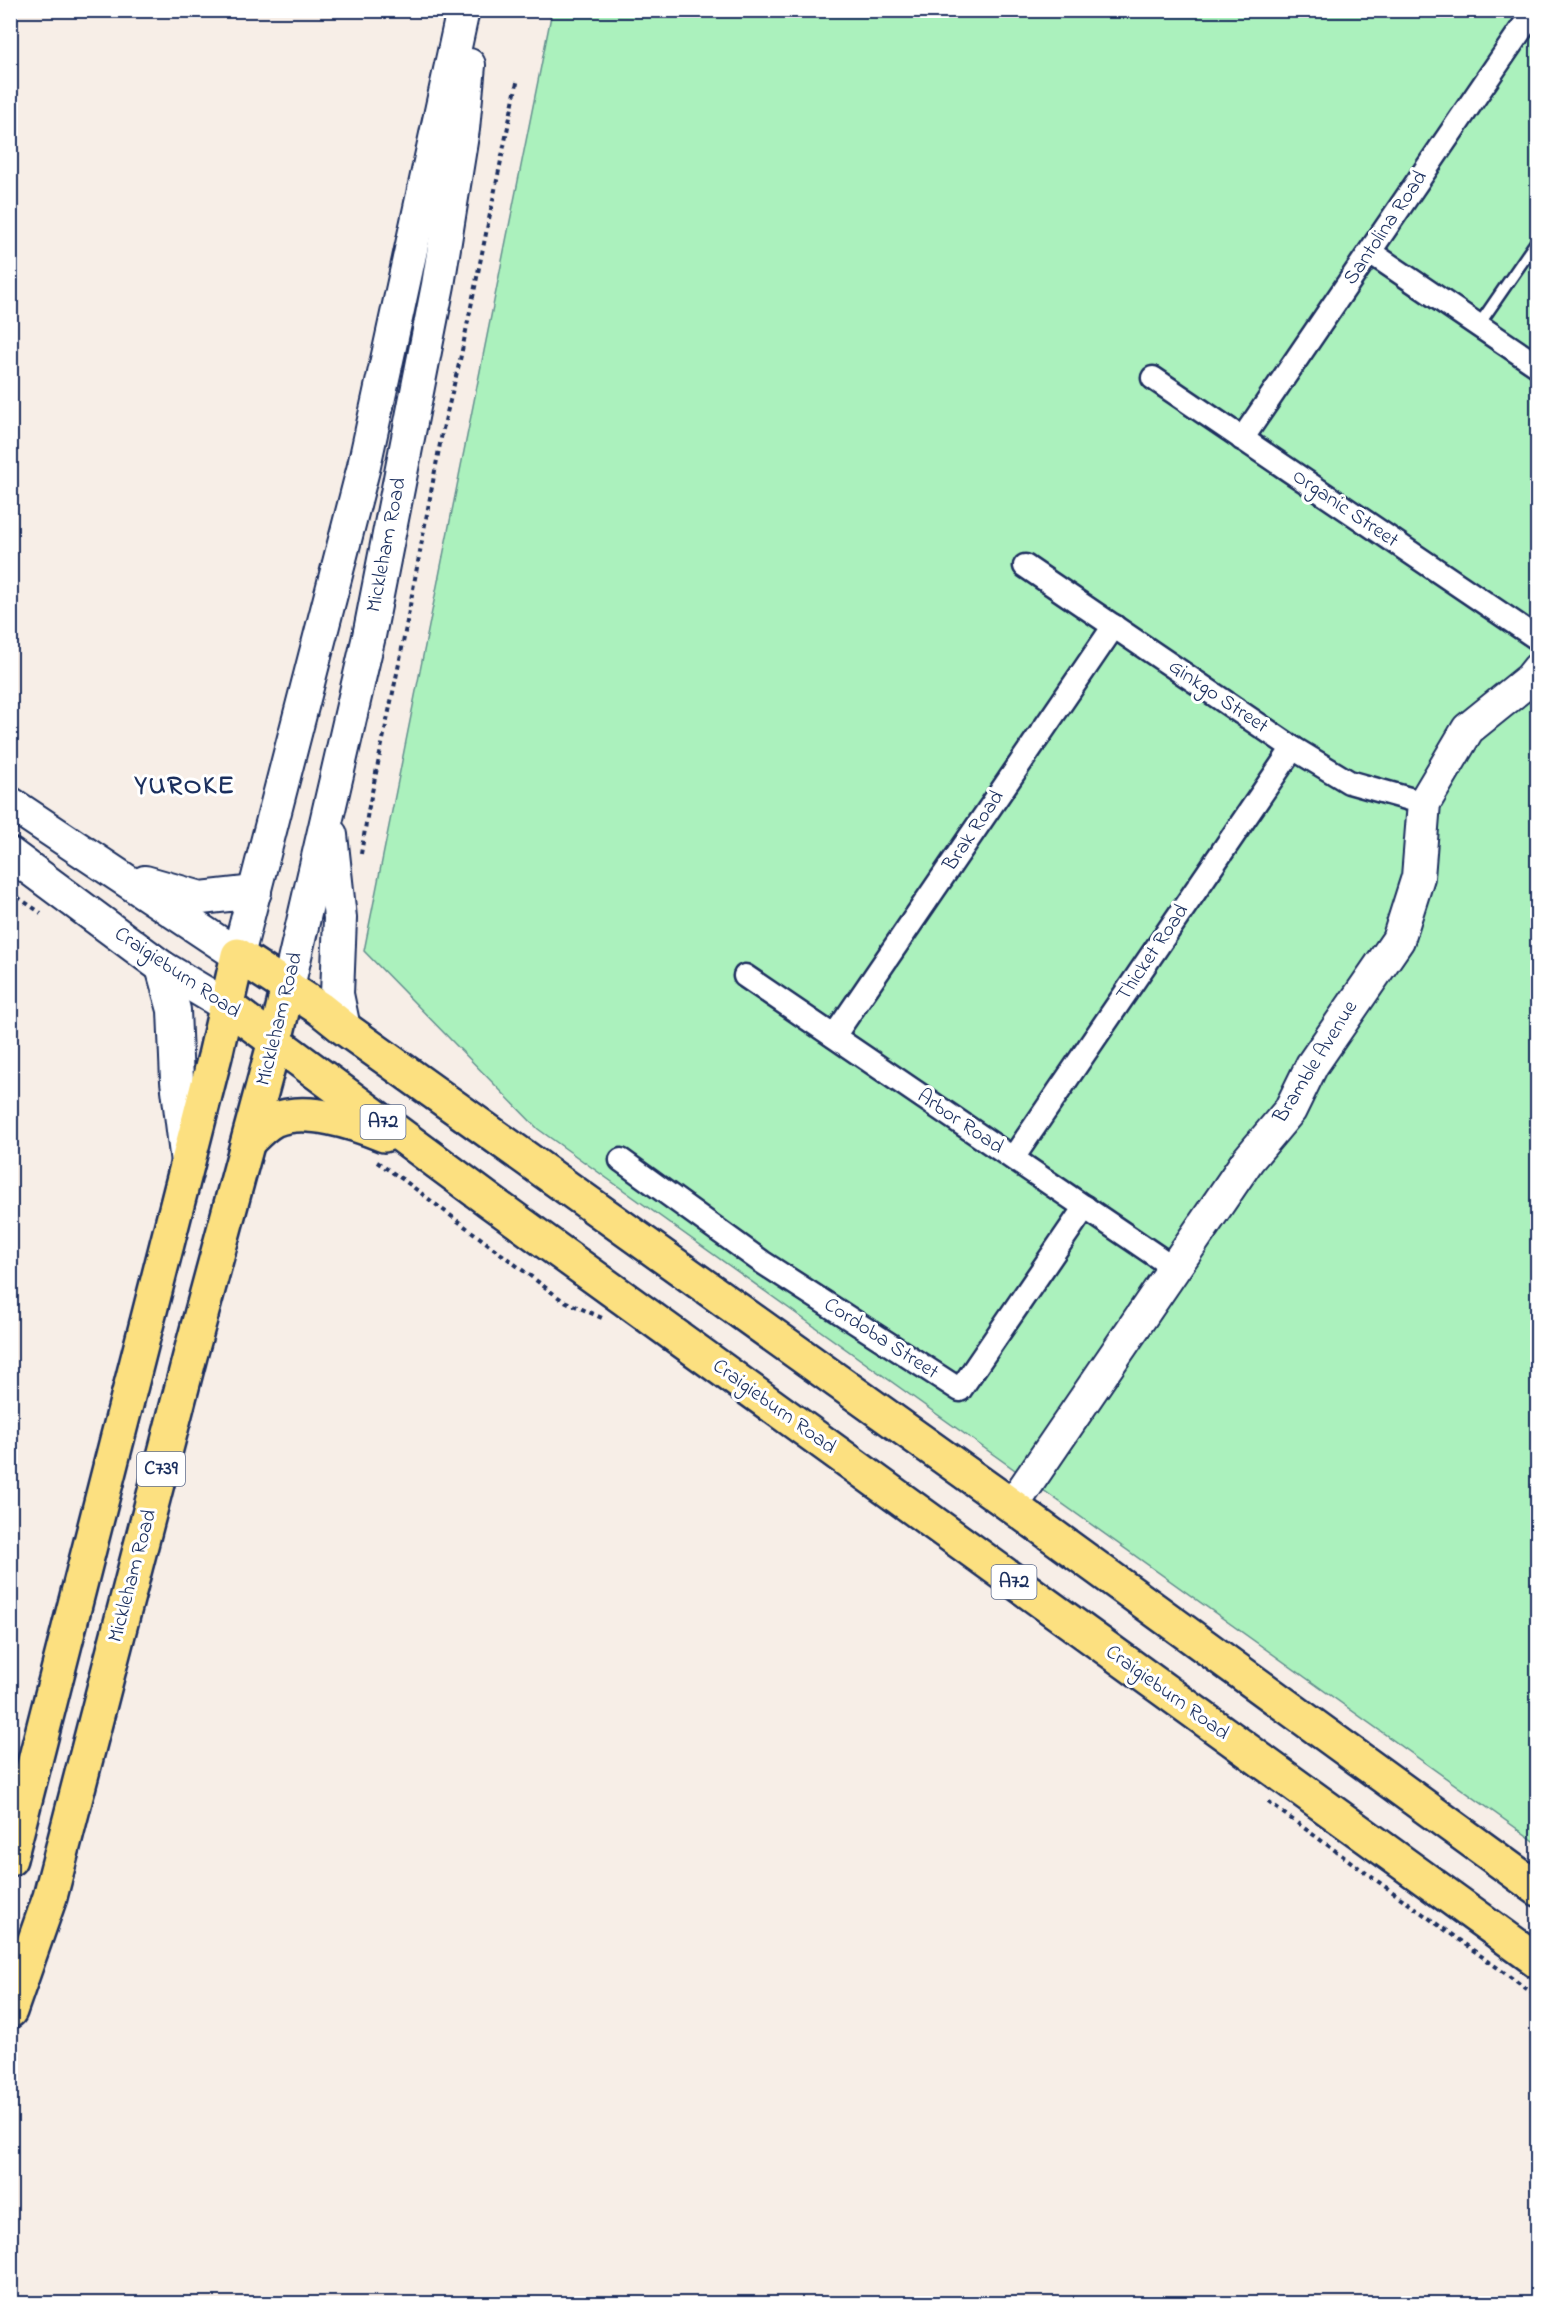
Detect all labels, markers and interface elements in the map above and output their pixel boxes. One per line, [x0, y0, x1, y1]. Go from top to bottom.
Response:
street label: Santolina Road [1337, 165, 1436, 291]
street label: Organic Street [1285, 462, 1404, 557]
street label: Mickleham Road [359, 475, 415, 615]
street label: Ginkgo Street [1161, 652, 1274, 743]
district label: YUROKE [134, 767, 235, 806]
street label: Brak Road [935, 784, 1012, 878]
street label: Thicket Road [1109, 898, 1197, 1008]
street label: Craigieburn Road [107, 920, 246, 1028]
street label: Mickleham Road [249, 949, 311, 1089]
street label: Bramble Avenue [1266, 994, 1366, 1130]
street label: Arbor Road [911, 1082, 1010, 1162]
road number: A72 [360, 1105, 406, 1139]
street label: Cordoba Street [818, 1291, 944, 1387]
street label: Craigieburn Road [705, 1352, 842, 1464]
road number: C739 [137, 1452, 185, 1486]
street label: Mickleham Road [101, 1506, 165, 1646]
road number: A72 [992, 1565, 1036, 1599]
street label: Craigieburn Road [1098, 1638, 1235, 1750]

